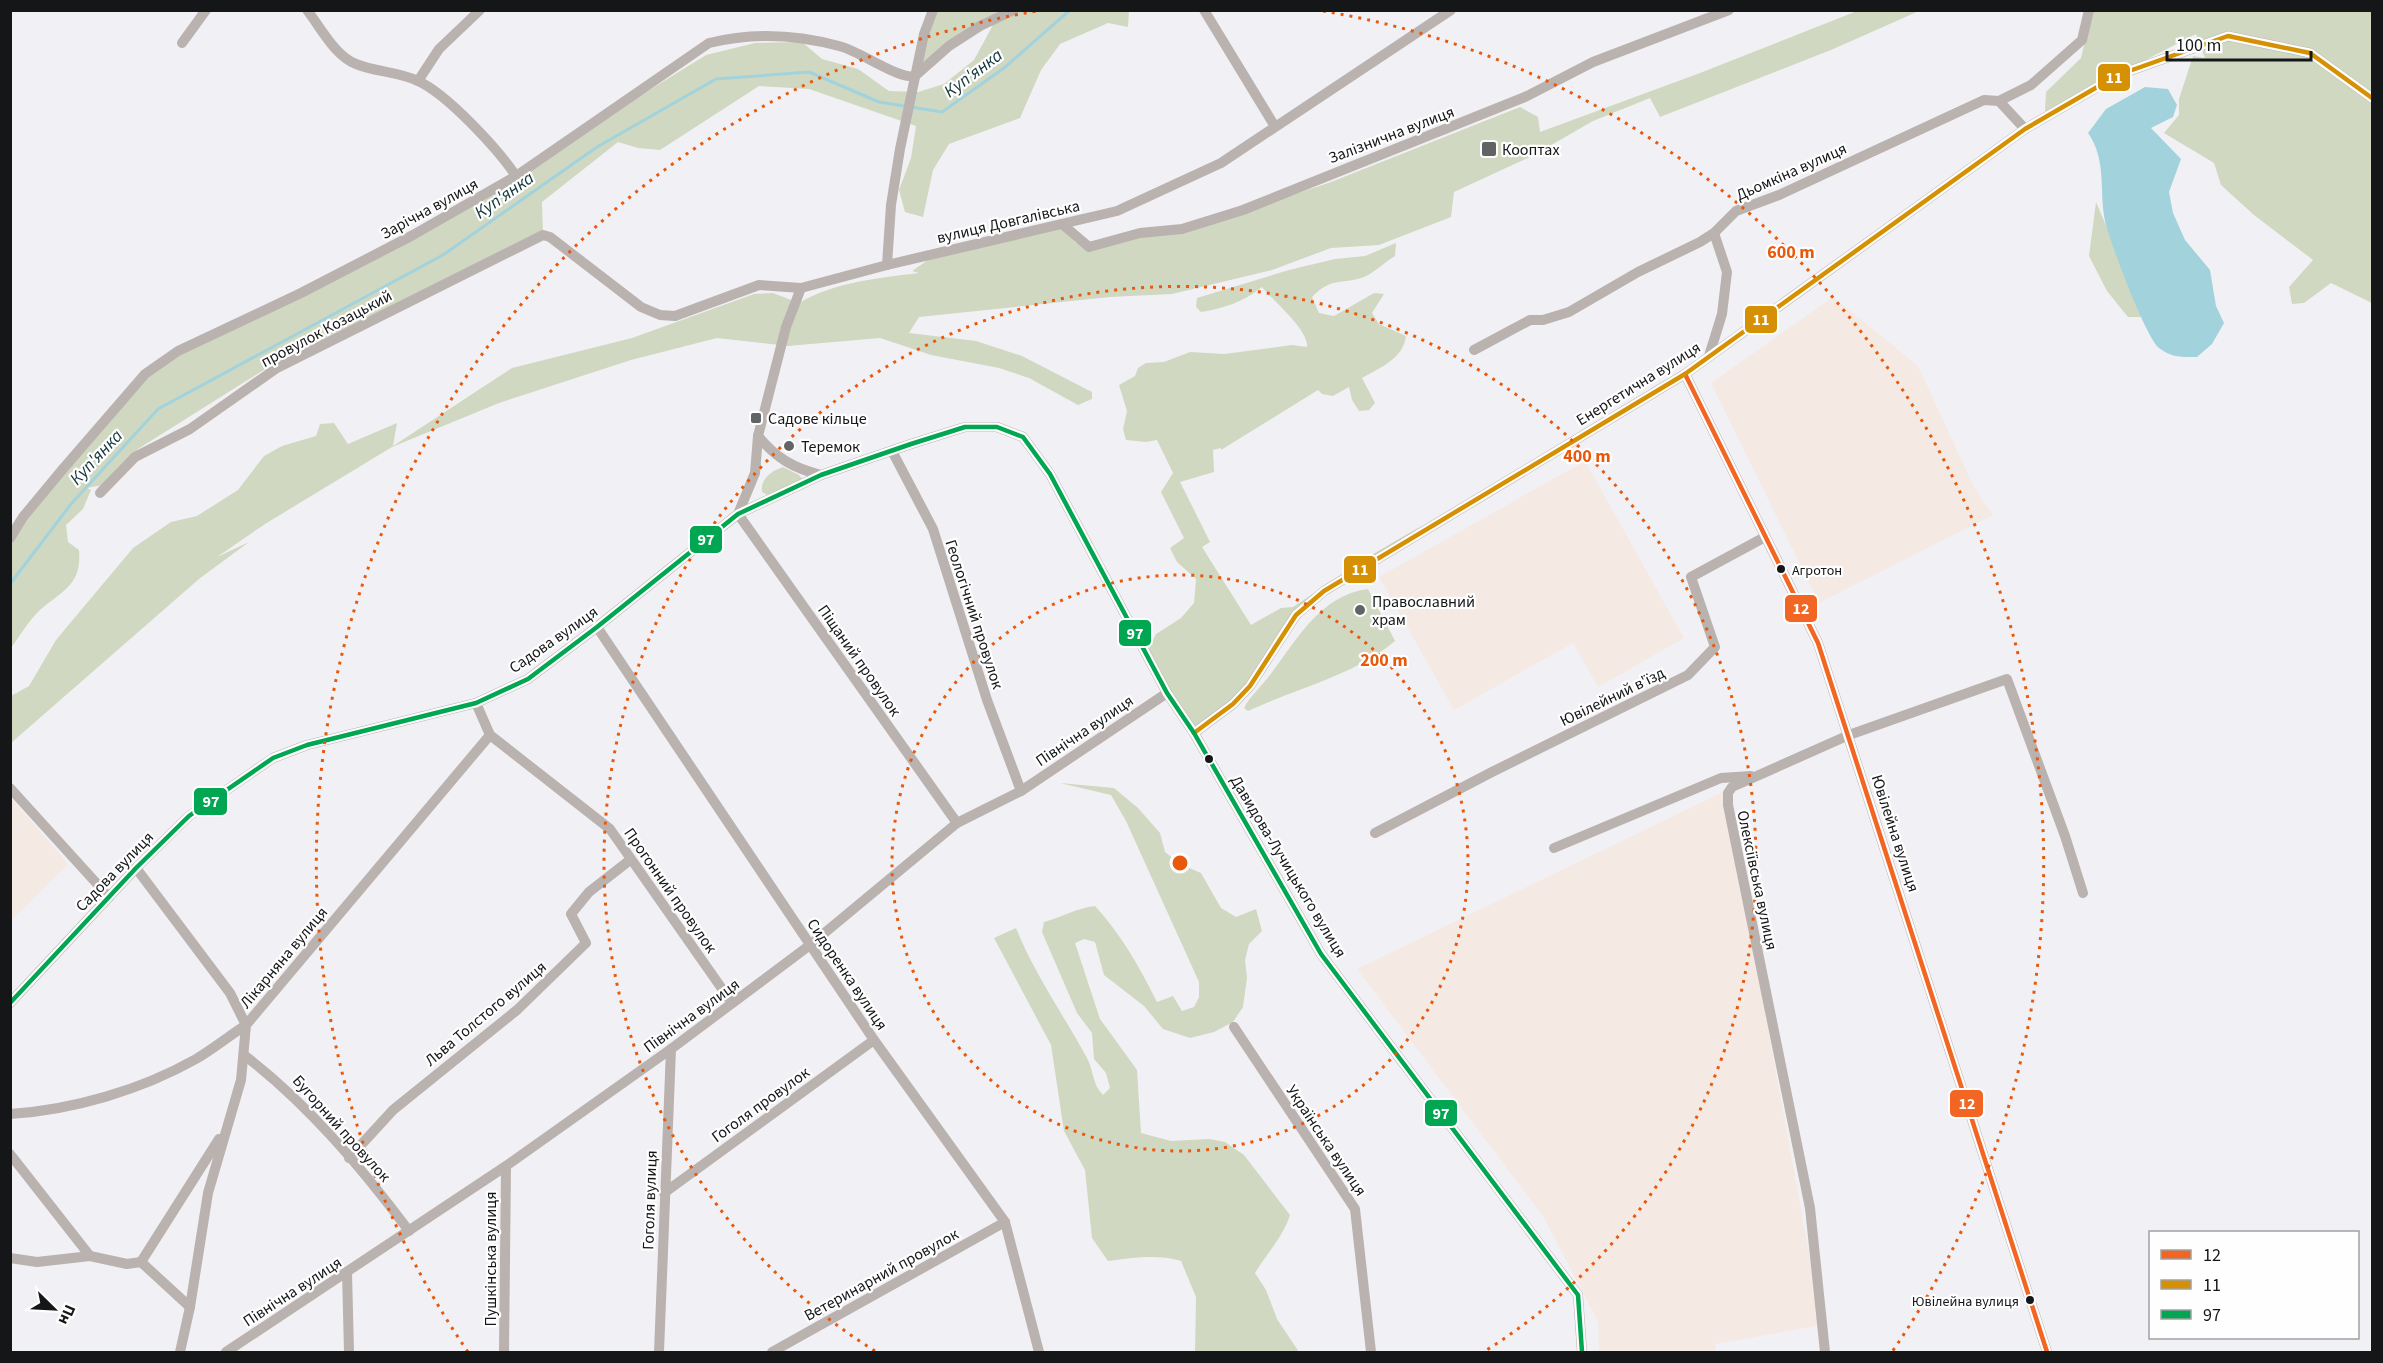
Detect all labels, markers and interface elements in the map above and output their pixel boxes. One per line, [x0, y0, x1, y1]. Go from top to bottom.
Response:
scale bar [2167, 24, 2311, 62]
text: 100 m [2176, 33, 2221, 58]
water label: Куп'янка [939, 43, 1008, 104]
line badge: 11 [2097, 63, 2131, 92]
text: 11 [2106, 67, 2122, 89]
street label: Залізнична вулиця [1325, 101, 1457, 169]
street label: Дьомкіна вулиця [1732, 138, 1850, 206]
place label: Кооптах [1502, 139, 1560, 161]
marker: Кооптах [1480, 140, 1498, 158]
water label: Куп'янка [469, 166, 539, 225]
street label: Зарічна вулиця [377, 173, 482, 245]
street label: вулиця Довгалівська [935, 195, 1082, 249]
text: 600 m [1767, 240, 1815, 265]
street label: провулок Козацький [257, 285, 396, 373]
line badge: 11 [1744, 305, 1778, 334]
text: 11 [1753, 309, 1769, 331]
street label: Енергетична вулиця [1572, 337, 1705, 431]
place label: Садове кільце [768, 408, 867, 430]
marker: Садове кільце [749, 411, 763, 425]
water label: Куп'янка [64, 424, 129, 491]
place label: Теремок [801, 436, 860, 458]
marker: Теремок [782, 439, 796, 453]
text: 400 m [1563, 444, 1611, 469]
line badge: 97 [689, 525, 723, 554]
text: 97 [698, 529, 714, 551]
street label: Геологічний провулок [939, 537, 1009, 692]
line badge: 11 [1343, 555, 1377, 584]
text: 11 [1352, 559, 1368, 581]
place label: Агротон [1792, 561, 1842, 581]
marker: Агротон [1775, 563, 1787, 575]
place label: Православний храм [1372, 591, 1475, 631]
line badge: 12 [1784, 594, 1818, 623]
text: 12 [1793, 598, 1809, 620]
street label: Піщаний провулок [812, 600, 906, 721]
street label: Садова вулиця [505, 601, 602, 679]
marker: Православний храм [1353, 603, 1367, 617]
line badge: 97 [1118, 619, 1152, 647]
text: 97 [1127, 623, 1143, 645]
text: 200 m [1360, 648, 1408, 673]
street label: Ювілейний в'їзд [1556, 662, 1669, 732]
street label: Північна вулиця [1031, 690, 1138, 772]
unlabelled marker [1203, 753, 1215, 765]
street label: Давидова-Лучицького вулиця [1225, 771, 1351, 962]
street label: Ювілейна вулиця [1866, 772, 1924, 895]
line badge: 97 [193, 787, 228, 816]
text: 97 [203, 791, 219, 813]
street label: Олексіївська вулиця [1731, 808, 1783, 952]
street label: Прогонний провулок [619, 823, 722, 958]
street label: Садова вулиця [71, 827, 159, 917]
centre of rings [1170, 853, 1190, 873]
street label: Лікарняна вулиця [235, 902, 333, 1013]
street label: Сидоренка вулиця [802, 914, 893, 1035]
street label: Льва Толстого вулиця [420, 956, 551, 1071]
street label: Північна вулиця [639, 973, 744, 1058]
street label: Гоголя провулок [707, 1062, 814, 1148]
street label: Бугорний провулок [287, 1070, 395, 1187]
street label: Українська вулиця [1281, 1081, 1372, 1200]
line badge: 12 [1949, 1089, 1984, 1118]
text: 12 [1959, 1093, 1975, 1115]
line badge: 97 [1424, 1099, 1458, 1127]
text: 97 [1433, 1103, 1449, 1125]
street label: Гоголя вулиця [637, 1150, 663, 1250]
street label: Пушкінська вулиця [480, 1192, 502, 1326]
street label: Ветеринарний провулок [800, 1223, 963, 1327]
legend [2149, 1231, 2359, 1339]
text: 12 [2203, 1243, 2221, 1268]
street label: Північна вулиця [239, 1252, 346, 1332]
text: 11 [2203, 1273, 2221, 1298]
north arrow [24, 1279, 84, 1339]
place label: Ювілейна вулиця [1912, 1292, 2019, 1312]
marker: Ювілейна вулиця [2024, 1294, 2036, 1306]
text: Пн [53, 1301, 81, 1328]
text: 97 [2203, 1303, 2221, 1328]

